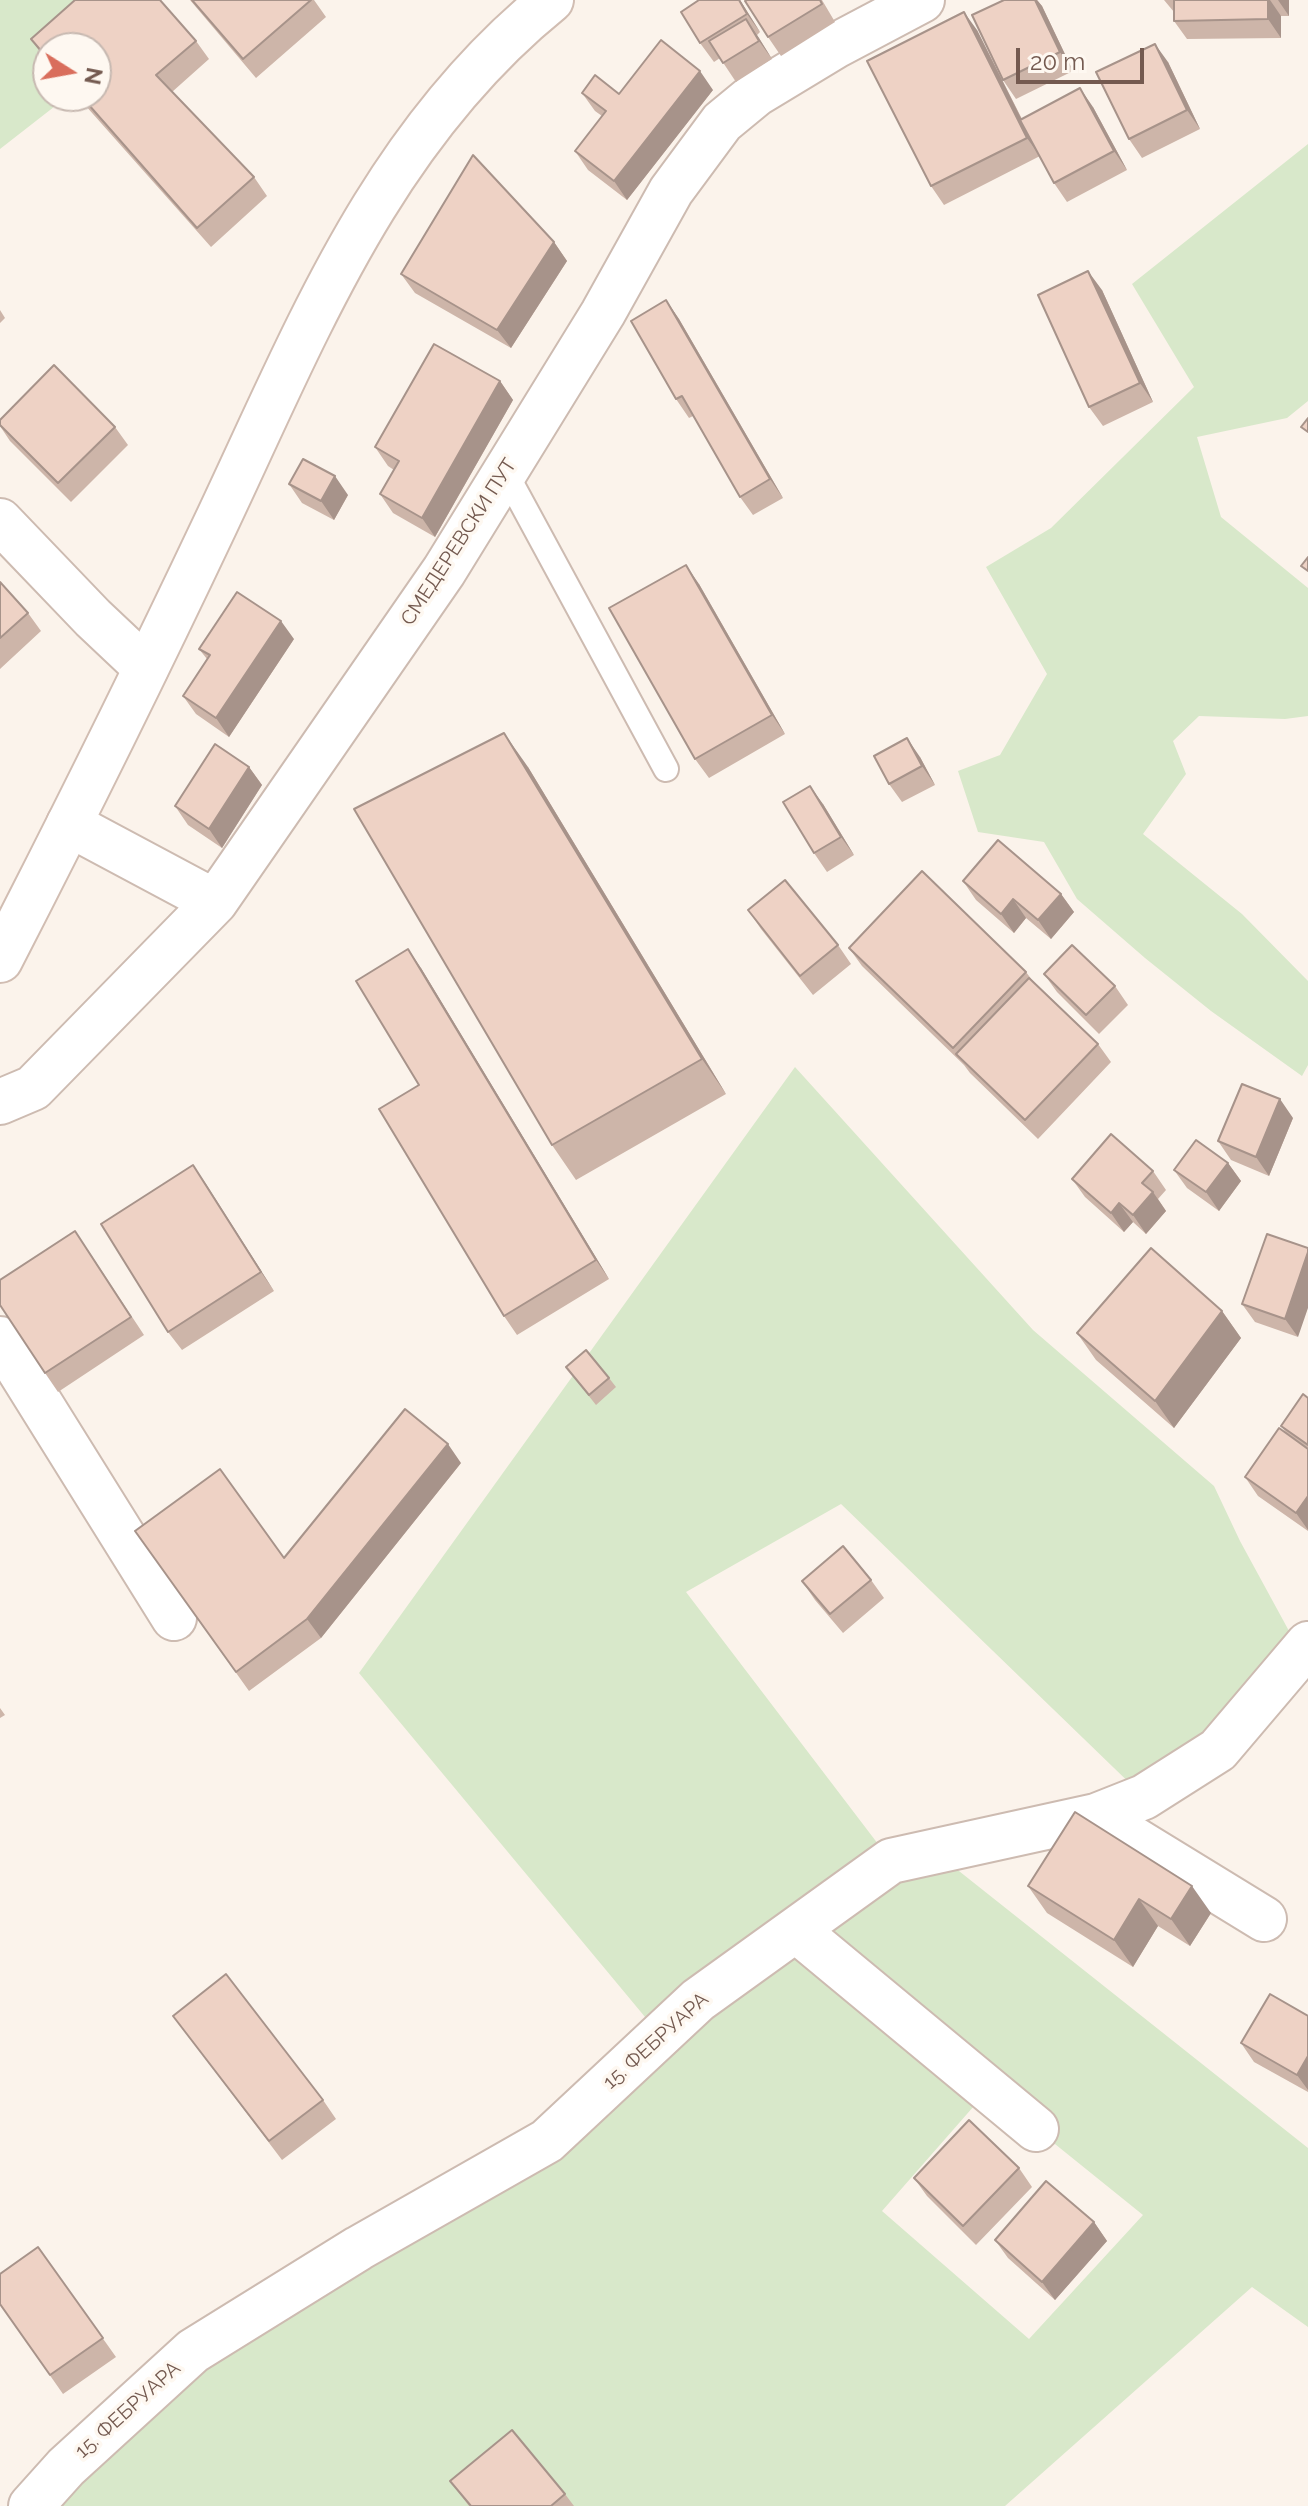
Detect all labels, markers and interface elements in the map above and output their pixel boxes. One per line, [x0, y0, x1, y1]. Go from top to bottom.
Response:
north arrow [32, 32, 112, 112]
scale bar [1020, 32, 1148, 82]
text: 20 m [1030, 47, 1085, 76]
text: N [79, 65, 108, 87]
street label: СМЕДЕРЕВСКИ ПУТ [396, 454, 522, 630]
street label: 15. ФЕБРУАРА [599, 1988, 713, 2094]
street label: 15. ФЕБРУАРА [71, 2357, 185, 2463]

